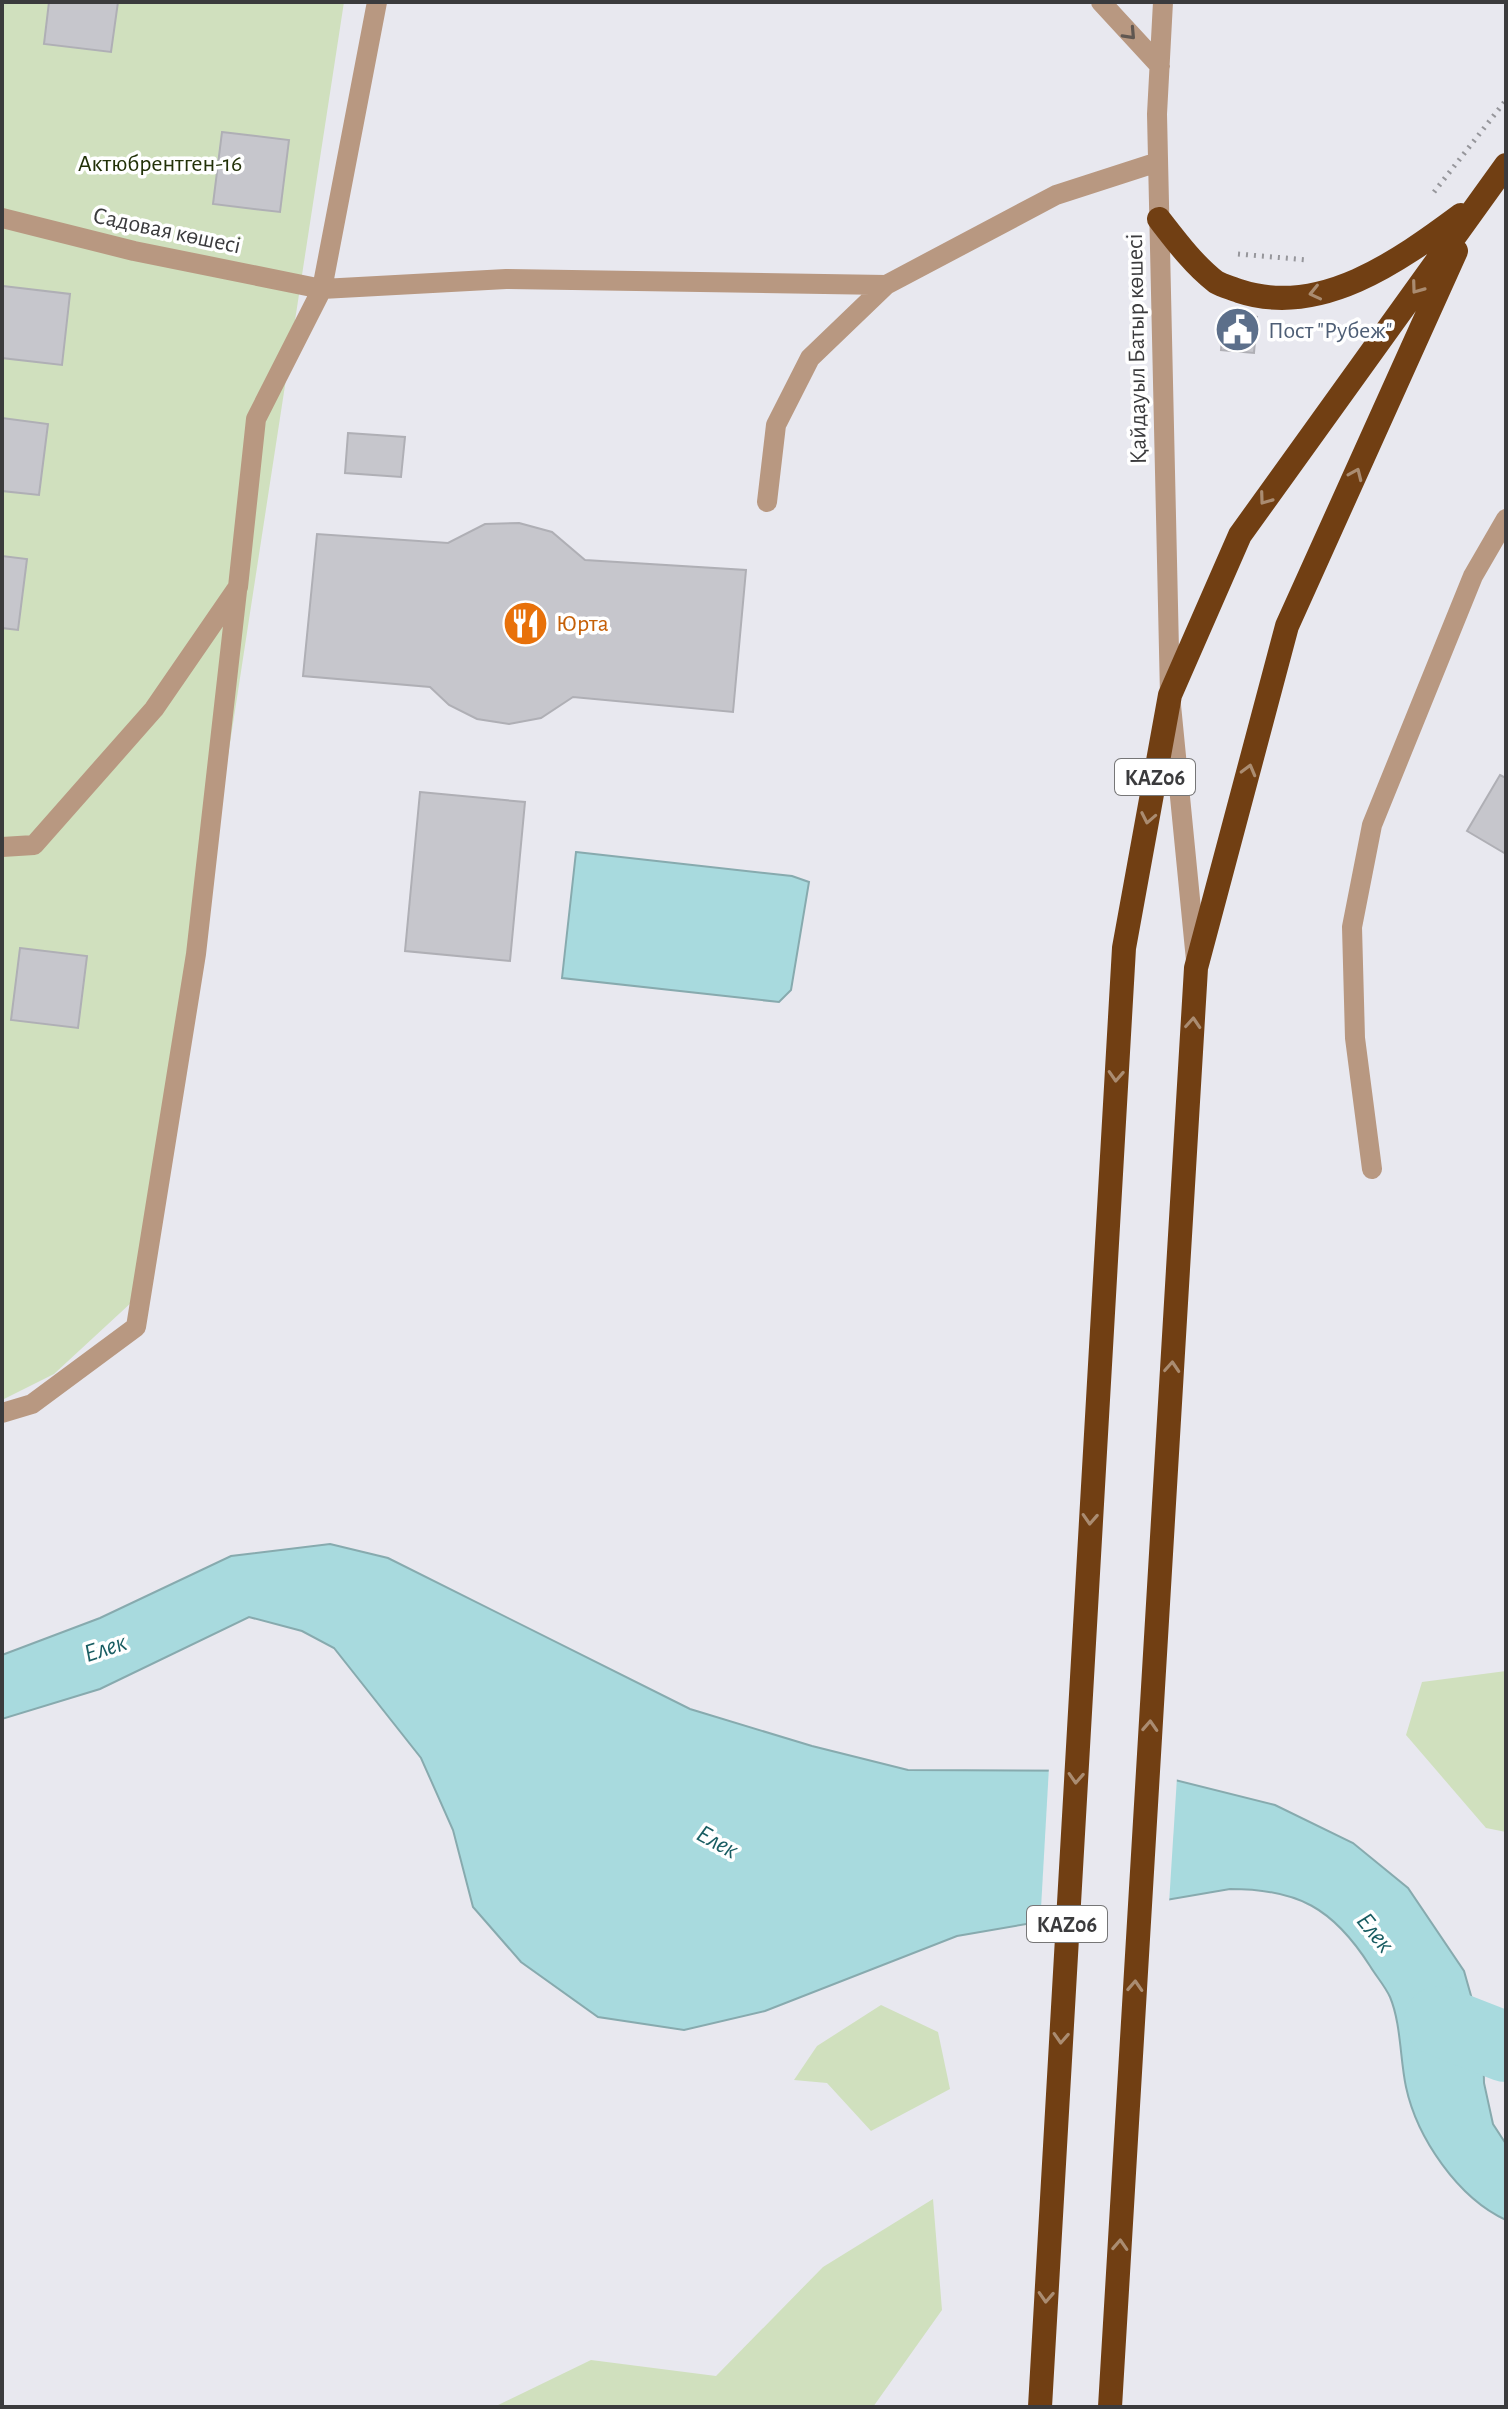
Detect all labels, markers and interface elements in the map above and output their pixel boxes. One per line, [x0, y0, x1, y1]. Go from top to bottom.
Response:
one-way arrow [1121, 25, 1136, 39]
park label: Актюбрентген-16 [78, 152, 242, 176]
street label: Садовая көшесі [91, 204, 243, 258]
street label: Қайдауыл Батыр көшесі [1123, 233, 1151, 465]
one-way arrow [1412, 279, 1427, 293]
one-way arrow [1308, 284, 1322, 301]
public building icon: Пост "Рубеж" [1213, 306, 1261, 354]
place label: Пост "Рубеж" [1268, 319, 1392, 343]
one-way arrow [1346, 468, 1362, 482]
one-way arrow [1260, 490, 1275, 505]
restaurant icon: Юрта [501, 599, 549, 647]
place label: Юрта [556, 612, 609, 636]
road number: KАZ06 [1115, 759, 1195, 795]
one-way arrow [1239, 764, 1256, 778]
one-way arrow [1140, 812, 1157, 825]
one-way arrow [1184, 1017, 1201, 1030]
one-way arrow [1108, 1070, 1125, 1083]
one-way arrow [1163, 1360, 1180, 1373]
one-way arrow [1082, 1513, 1099, 1525]
water label: Елек [81, 1629, 130, 1667]
one-way arrow [1142, 1719, 1159, 1732]
one-way arrow [1067, 1772, 1084, 1785]
water label: Елек [692, 1820, 743, 1864]
road number: KАZ06 [1027, 1906, 1107, 1942]
water label: Елек [1352, 1908, 1399, 1958]
one-way arrow [1126, 1979, 1143, 1992]
one-way arrow [1053, 2032, 1070, 2045]
one-way arrow [1111, 2238, 1128, 2251]
one-way arrow [1038, 2291, 1055, 2304]

